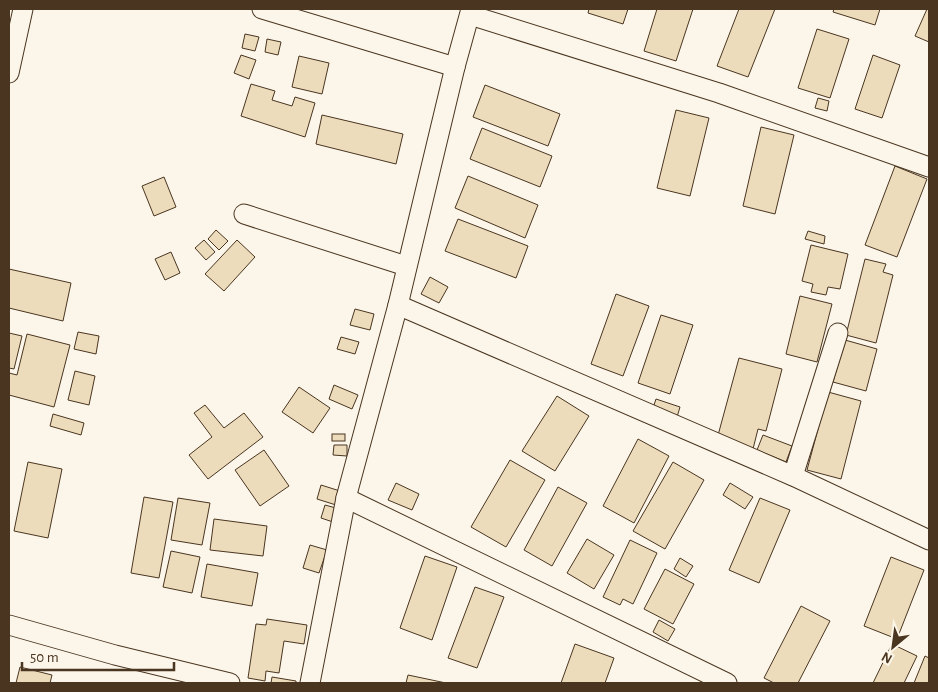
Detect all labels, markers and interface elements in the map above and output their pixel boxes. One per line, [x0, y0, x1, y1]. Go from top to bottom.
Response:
north arrow [868, 622, 918, 672]
scale bar [22, 640, 175, 672]
text: N [880, 649, 895, 666]
text: 50 m [30, 650, 59, 665]

